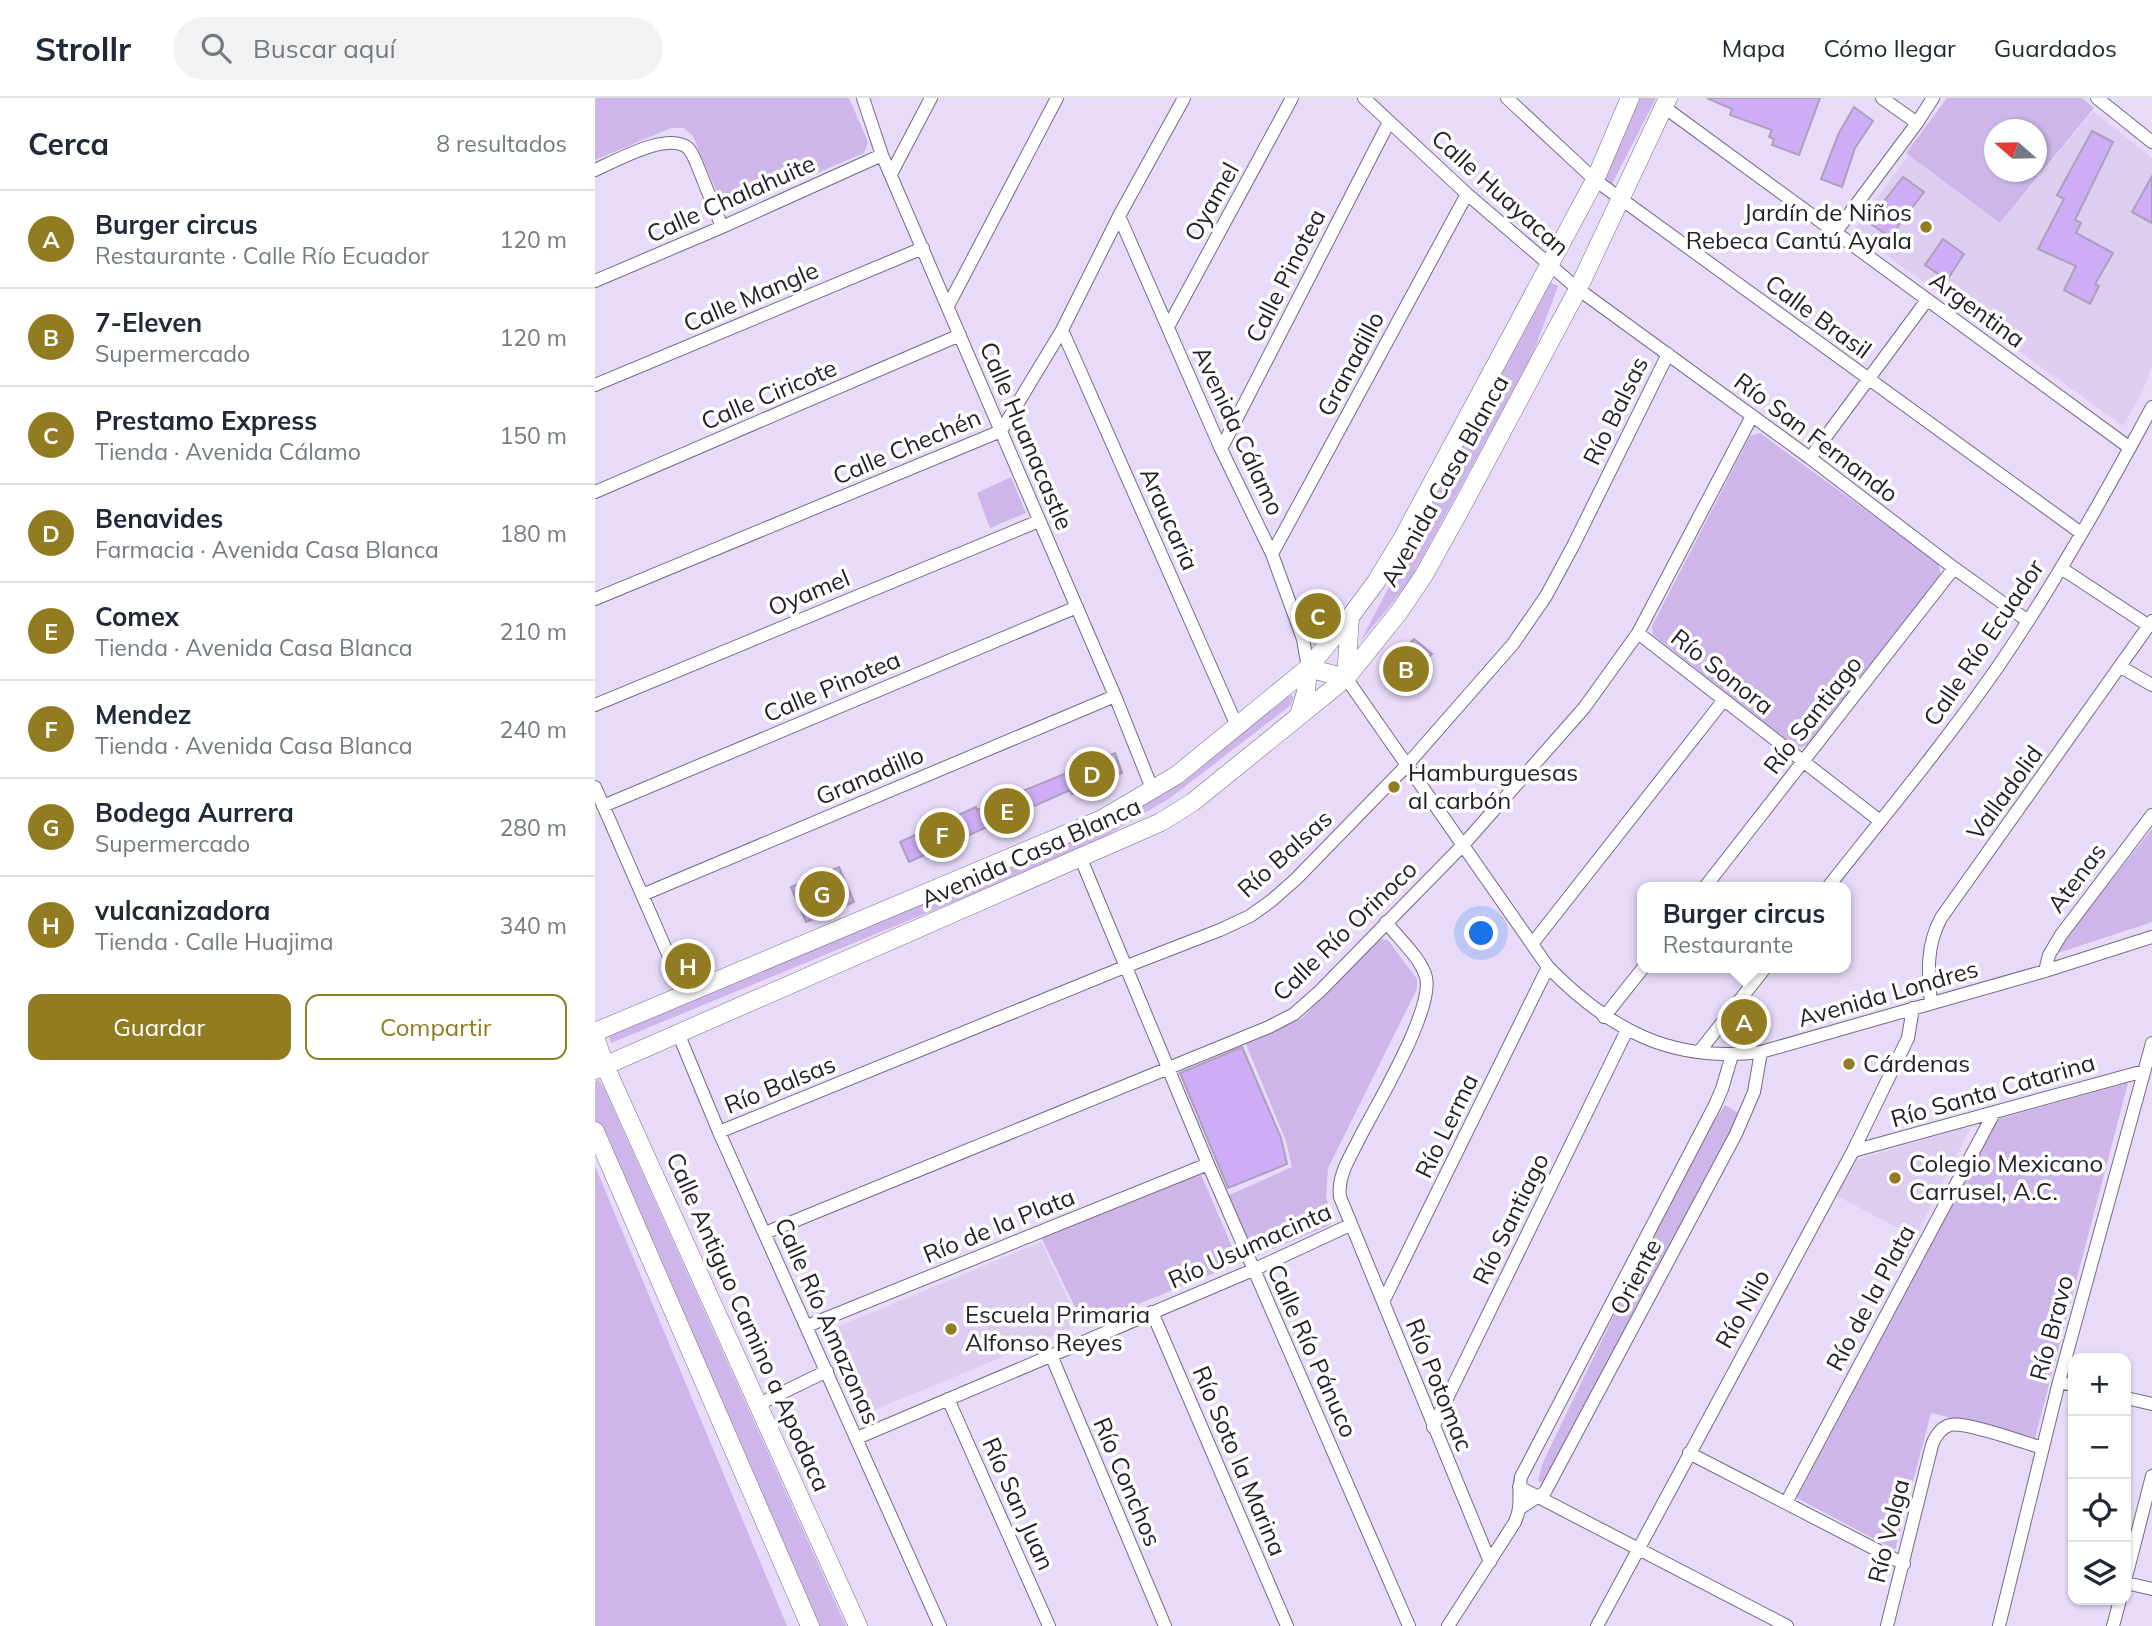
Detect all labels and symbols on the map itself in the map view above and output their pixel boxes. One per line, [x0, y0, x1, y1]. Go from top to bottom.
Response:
north arrow [1984, 119, 2047, 182]
street label: Calle Huayacan [1426, 123, 1576, 262]
street label: Calle Chalahuite [642, 148, 819, 249]
street label: Oyamel [1177, 157, 1245, 246]
place label: Jardín de Niños Rebeca Cantú Ayala [1686, 197, 1912, 255]
street label: Calle Pinotea [1239, 204, 1332, 347]
marker: Jardín de Niños Rebeca Cantú Ayala [1918, 219, 1934, 235]
street label: Calle Mangle [679, 254, 823, 338]
street label: Argentina [1924, 265, 2031, 354]
street label: Calle Brasil [1760, 268, 1877, 365]
street label: Granadillo [1310, 306, 1390, 421]
street label: Calle Huanacastle [974, 337, 1080, 534]
street label: Avenida Cálamo [1187, 341, 1291, 520]
street label: Río Balsas [1576, 351, 1654, 470]
street label: Calle Ciricote [696, 352, 841, 436]
street label: Río San Fernando [1729, 366, 1904, 509]
street label: Avenida Casa Blanca [1374, 370, 1515, 591]
street label: Calle Chechén [828, 401, 985, 491]
street label: Araucaria [1134, 462, 1206, 575]
street label: Calle Río Ecuador [1916, 553, 2050, 731]
street label: Oyamel [763, 562, 854, 622]
pin: C [1295, 590, 1341, 642]
street label: Río Sonora [1665, 622, 1780, 721]
pin: B [1383, 643, 1429, 695]
street label: Calle Pinotea [759, 644, 905, 728]
street label: Río Santiago [1757, 649, 1868, 780]
street label: Granadillo [811, 739, 928, 811]
street label: Valladolid [1960, 739, 2049, 846]
pin: D [1069, 748, 1115, 800]
place label: Hamburguesas al carbón [1408, 757, 1578, 815]
marker: Hamburguesas al carbón [1386, 779, 1402, 795]
pin: E [984, 785, 1030, 837]
street label: Avenida Casa Blanca [916, 790, 1145, 914]
street label: Río Balsas [1231, 803, 1338, 904]
pin: F [919, 809, 965, 861]
street label: Atenas [2040, 837, 2112, 918]
street label: Calle Río Orinoco [1266, 854, 1423, 1007]
pin: G [799, 868, 845, 920]
your location [1464, 916, 1498, 950]
pin: H [665, 940, 711, 992]
street label: Avenida Londres [1794, 953, 1981, 1033]
pin: A [1721, 996, 1767, 1048]
street label: Río Santa Catarina [1887, 1047, 2098, 1134]
street label: Río Balsas [720, 1048, 839, 1120]
place label: Cárdenas [1863, 1048, 1970, 1078]
marker: Cárdenas [1841, 1056, 1857, 1072]
street label: Río Lerma [1408, 1068, 1484, 1183]
street label: Calle Antiguo Camino a Apodaca [660, 1147, 837, 1496]
street label: Río Santiago [1465, 1148, 1555, 1289]
place label: Colegio Mexicano Carrusel, A.C. [1909, 1148, 2103, 1206]
marker: Colegio Mexicano Carrusel, A.C. [1887, 1170, 1903, 1186]
street label: Río de la Plata [918, 1181, 1079, 1269]
street label: Río Usumacinta [1163, 1196, 1336, 1294]
street label: Calle Río Amazonas [769, 1213, 887, 1428]
street label: Río de la Plata [1819, 1219, 1921, 1376]
street label: Oriente [1603, 1234, 1667, 1320]
street label: Calle Río Pánuco [1261, 1259, 1365, 1442]
street label: Río Nilo [1708, 1264, 1776, 1353]
street label: Río Bravo [2023, 1272, 2079, 1384]
place label: Escuela Primaria Alfonso Reyes [965, 1299, 1150, 1357]
street label: Río Potomac [1400, 1314, 1480, 1455]
marker: Escuela Primaria Alfonso Reyes [943, 1321, 959, 1337]
street label: Río Soto la Marina [1186, 1361, 1293, 1560]
street label: Río Conchos [1087, 1413, 1169, 1551]
street label: Río San Juan [976, 1433, 1062, 1575]
street label: Río Volga [1861, 1476, 1915, 1586]

